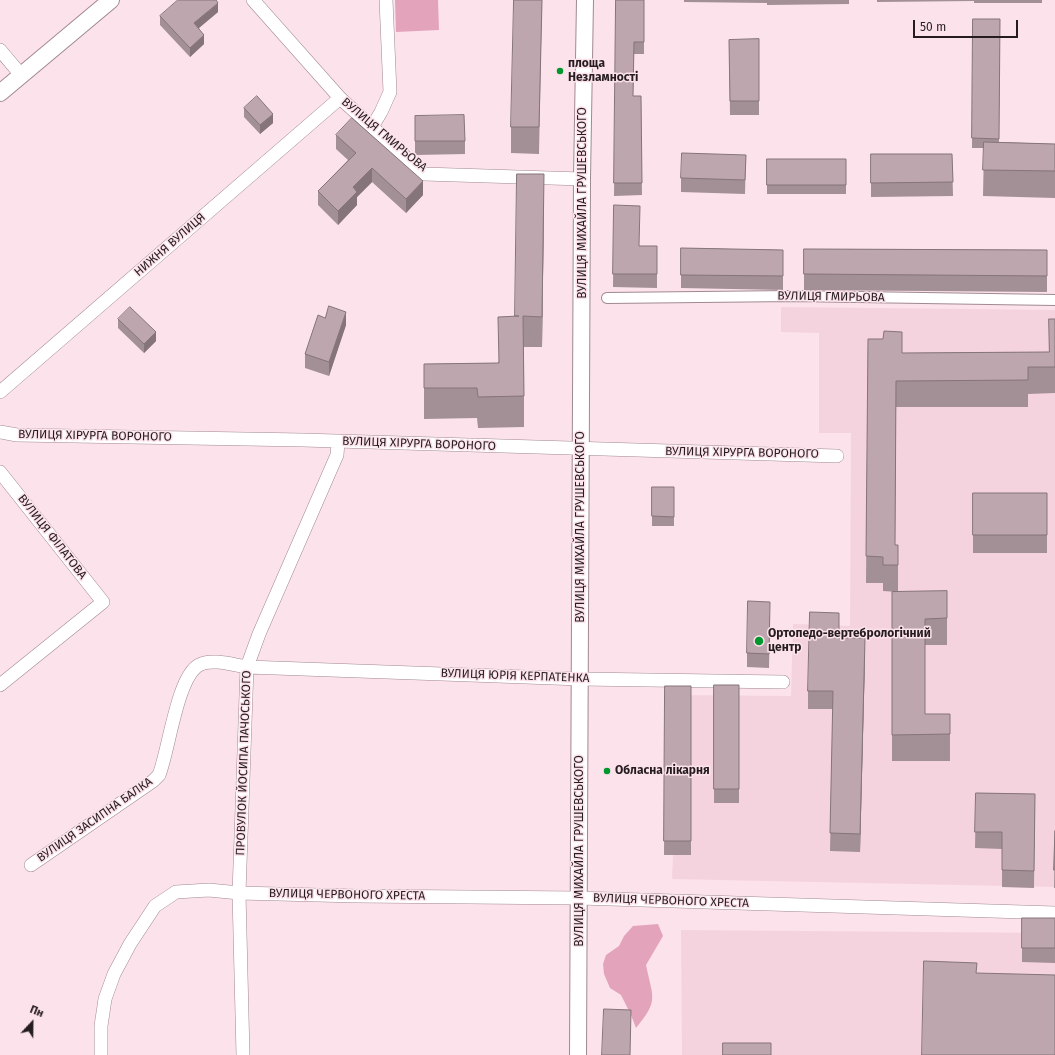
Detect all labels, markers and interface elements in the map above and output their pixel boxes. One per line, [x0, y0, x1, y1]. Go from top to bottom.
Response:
scale bar [915, 12, 1020, 38]
text: 50 m [920, 20, 946, 34]
place label: площа Незламності [568, 57, 638, 85]
marker: площа Незламності [555, 66, 565, 76]
street label: ВУЛИЦЯ ГМИРЬОВА [338, 95, 430, 175]
street label: ВУЛИЦЯ МИХАЙЛА ГРУШЕВСЬКОГО [576, 107, 590, 299]
street label: НИЖНЯ ВУЛИЦЯ [132, 210, 208, 280]
street label: ВУЛИЦЯ ГМИРЬОВА [777, 289, 885, 305]
street label: ВУЛИЦЯ ХІРУРГА ВОРОНОГО [18, 427, 172, 445]
street label: ВУЛИЦЯ МИХАЙЛА ГРУШЕВСЬКОГО [574, 431, 588, 623]
street label: ВУЛИЦЯ ХІРУРГА ВОРОНОГО [342, 434, 496, 454]
street label: ВУЛИЦЯ ХІРУРГА ВОРОНОГО [665, 444, 819, 462]
street label: ВУЛИЦЯ ФІЛАТОВА [14, 492, 90, 582]
place label: Ортопедо-вертебрологічний центр [768, 627, 931, 655]
marker: Ортопедо-вертебрологічний центр [753, 635, 765, 647]
street label: ВУЛИЦЯ ЮРІЯ КЕРПАТЕНКА [440, 666, 590, 686]
street label: ПРОВУЛОК ЙОСИПА ПАЧОСЬКОГО [234, 670, 254, 856]
street label: ВУЛИЦЯ МИХАЙЛА ГРУШЕВСЬКОГО [573, 755, 587, 947]
place label: Обласна лікарня [615, 764, 710, 778]
marker: Обласна лікарня [602, 766, 612, 776]
street label: ВУЛИЦЯ ЗАСИПНА БАЛКА [35, 775, 155, 865]
street label: ВУЛИЦЯ ЧЕРВОНОГО ХРЕСТА [269, 886, 425, 904]
street label: ВУЛИЦЯ ЧЕРВОНОГО ХРЕСТА [593, 891, 749, 911]
north arrow [12, 1003, 52, 1043]
text: Пн [28, 1003, 45, 1020]

